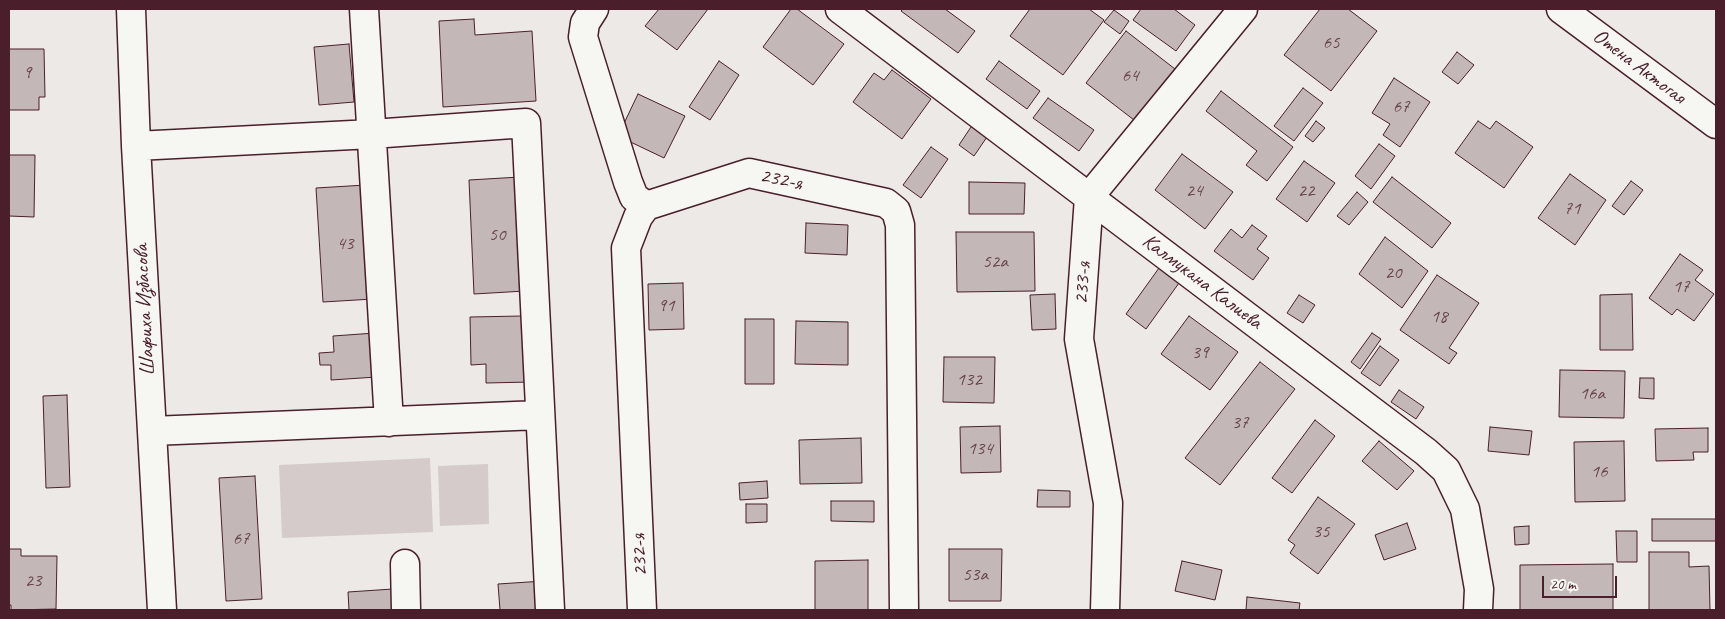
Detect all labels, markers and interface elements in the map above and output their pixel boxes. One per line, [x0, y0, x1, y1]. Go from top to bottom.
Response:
street label: Отена Актогая [1588, 24, 1690, 110]
house number: 65 [1322, 32, 1340, 54]
house number: 9 [23, 62, 31, 84]
house number: 64 [1121, 65, 1139, 87]
house number: 67 [1392, 96, 1410, 118]
street label: 232-я [757, 163, 805, 197]
house number: 24 [1185, 180, 1203, 202]
house number: 22 [1297, 180, 1315, 202]
house number: 71 [1563, 198, 1581, 220]
house number: 50 [488, 224, 506, 246]
street label: Калмукана Калиева [1137, 229, 1267, 335]
house number: 43 [336, 233, 354, 255]
street label: Шафиха Избасова [129, 244, 161, 376]
house number: 52а [982, 251, 1008, 273]
street label: 233-я [1069, 261, 1097, 305]
house number: 20 [1384, 262, 1402, 284]
house number: 17 [1672, 276, 1690, 298]
house number: 91 [657, 295, 675, 317]
house number: 18 [1430, 306, 1448, 328]
house number: 39 [1191, 342, 1209, 364]
house number: 132 [956, 369, 982, 391]
house number: 16а [1579, 383, 1605, 405]
house number: 37 [1231, 412, 1249, 434]
house number: 134 [967, 438, 993, 460]
house number: 16 [1590, 461, 1608, 483]
house number: 35 [1312, 521, 1330, 543]
house number: 67 [232, 528, 250, 550]
street label: 232-я [626, 533, 654, 577]
house number: 53а [962, 564, 988, 586]
scale bar [1545, 566, 1620, 598]
house number: 23 [24, 570, 42, 592]
text: 20 m [1550, 575, 1576, 594]

